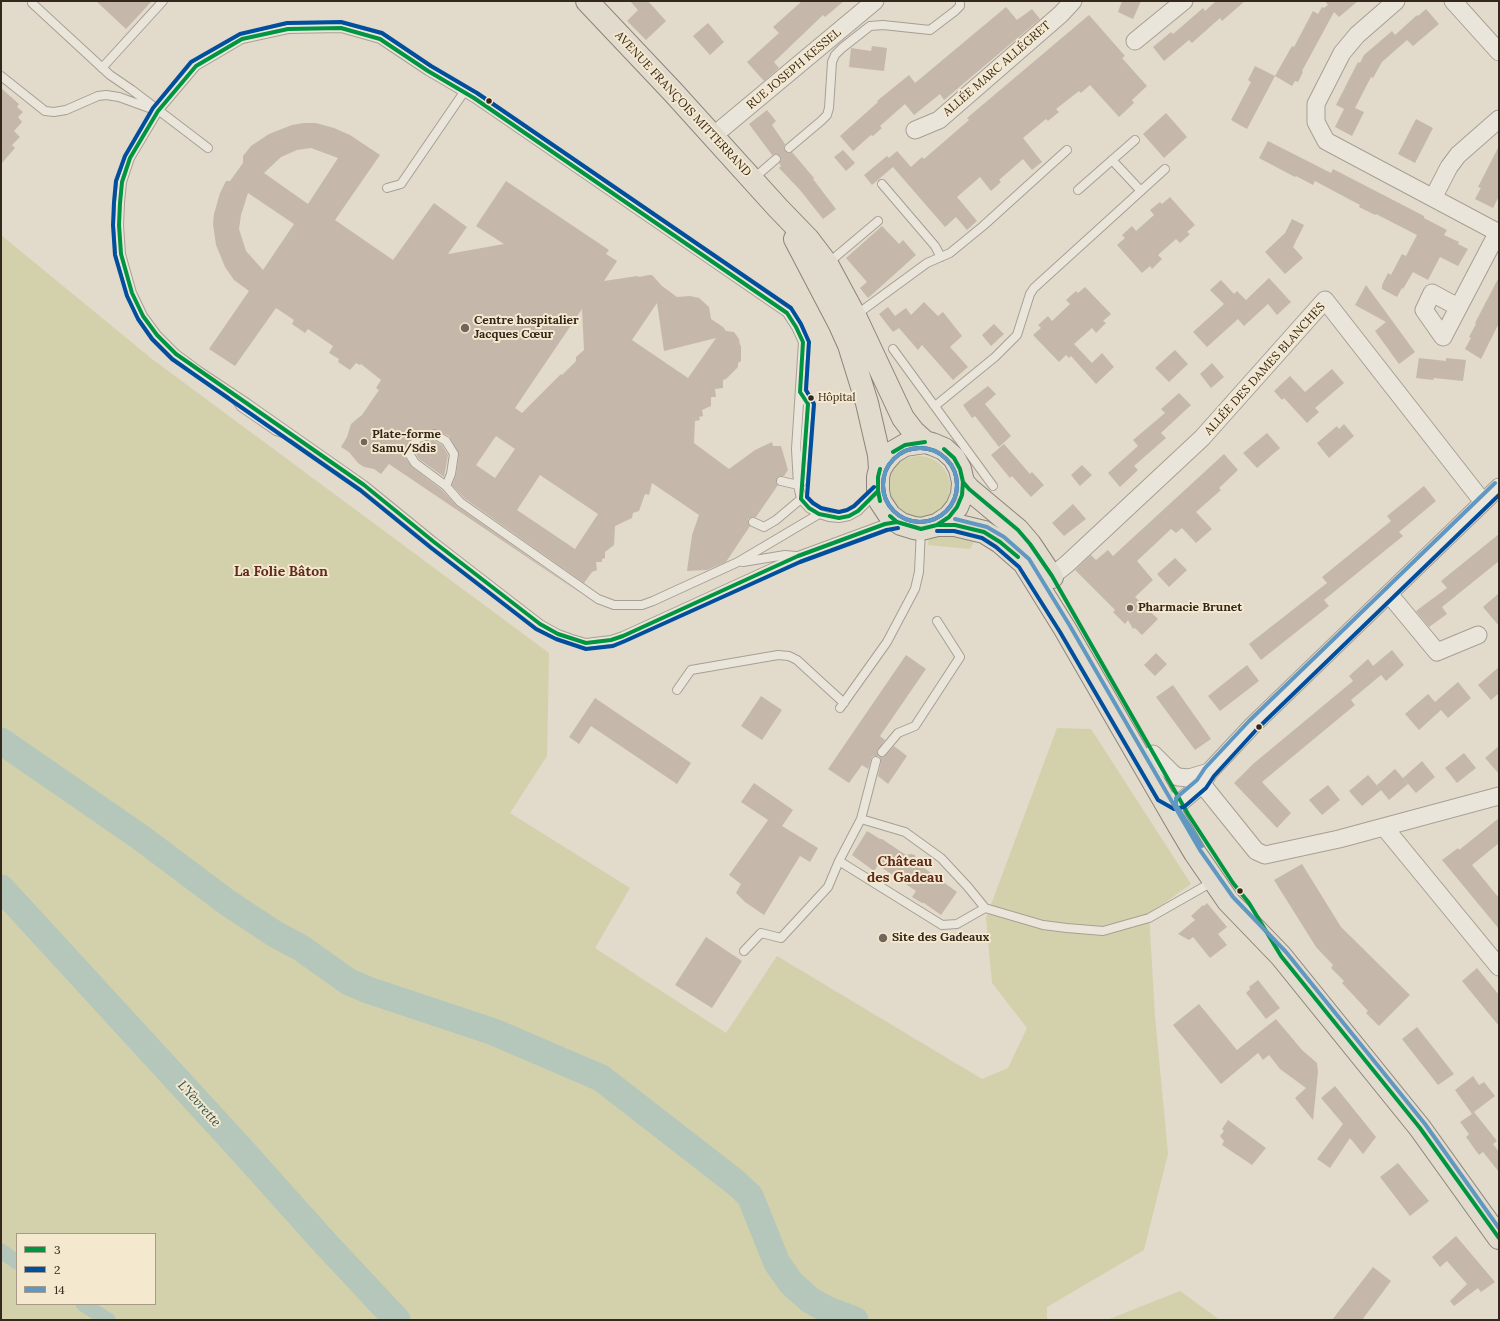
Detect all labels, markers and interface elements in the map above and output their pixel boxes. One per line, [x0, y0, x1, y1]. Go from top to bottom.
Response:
street label: ALLÉE MARC ALLÉGRET [940, 18, 1054, 120]
street label: RUE JOSEPH KESSEL [744, 25, 844, 113]
street label: AVENUE FRANÇOIS MITTERRAND [612, 28, 754, 180]
unlabelled marker [484, 96, 494, 106]
street label: ALLÉE DES DAMES BLANCHES [1202, 300, 1328, 438]
place label: Centre hospitalier Jacques Cœur [474, 314, 579, 342]
marker: Centre hospitalier Jacques Cœur [459, 322, 471, 334]
place label: Hôpital [818, 391, 856, 405]
marker: Hôpital [806, 393, 816, 403]
place label: Plate-forme Samu/Sdis [372, 428, 441, 456]
marker: Plate-forme Samu/Sdis [359, 437, 369, 447]
district label: La Folie Bâton [234, 564, 328, 580]
place label: Pharmacie Brunet [1138, 601, 1242, 615]
marker: Pharmacie Brunet [1125, 603, 1135, 613]
unlabelled marker [1254, 722, 1264, 732]
district label: Château des Gadeau [867, 854, 943, 886]
unlabelled marker [1235, 886, 1245, 896]
place label: Site des Gadeaux [892, 931, 989, 945]
marker: Site des Gadeaux [877, 932, 889, 944]
water label: L'Yèvrette [174, 1078, 224, 1130]
legend [16, 1233, 156, 1305]
text: 3 [54, 1242, 61, 1257]
text: 2 [54, 1262, 60, 1277]
text: 14 [54, 1282, 65, 1297]

